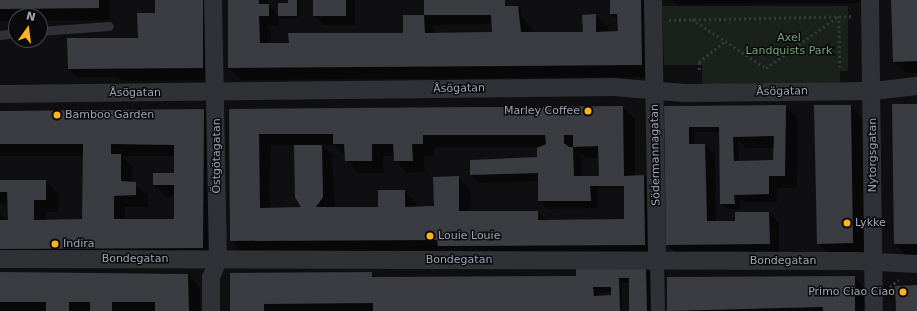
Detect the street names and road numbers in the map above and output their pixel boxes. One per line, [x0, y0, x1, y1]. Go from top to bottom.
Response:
street label: Åsögatan [433, 82, 485, 96]
street label: Åsögatan [756, 85, 808, 99]
street label: Åsögatan [109, 86, 161, 100]
street label: Södermannagatan [649, 104, 663, 206]
street label: Östgötagatan [210, 118, 224, 194]
street label: Nytorgsgatan [866, 118, 880, 192]
street label: Bondegatan [102, 252, 168, 266]
street label: Bondegatan [426, 253, 492, 267]
street label: Bondegatan [750, 254, 816, 268]

